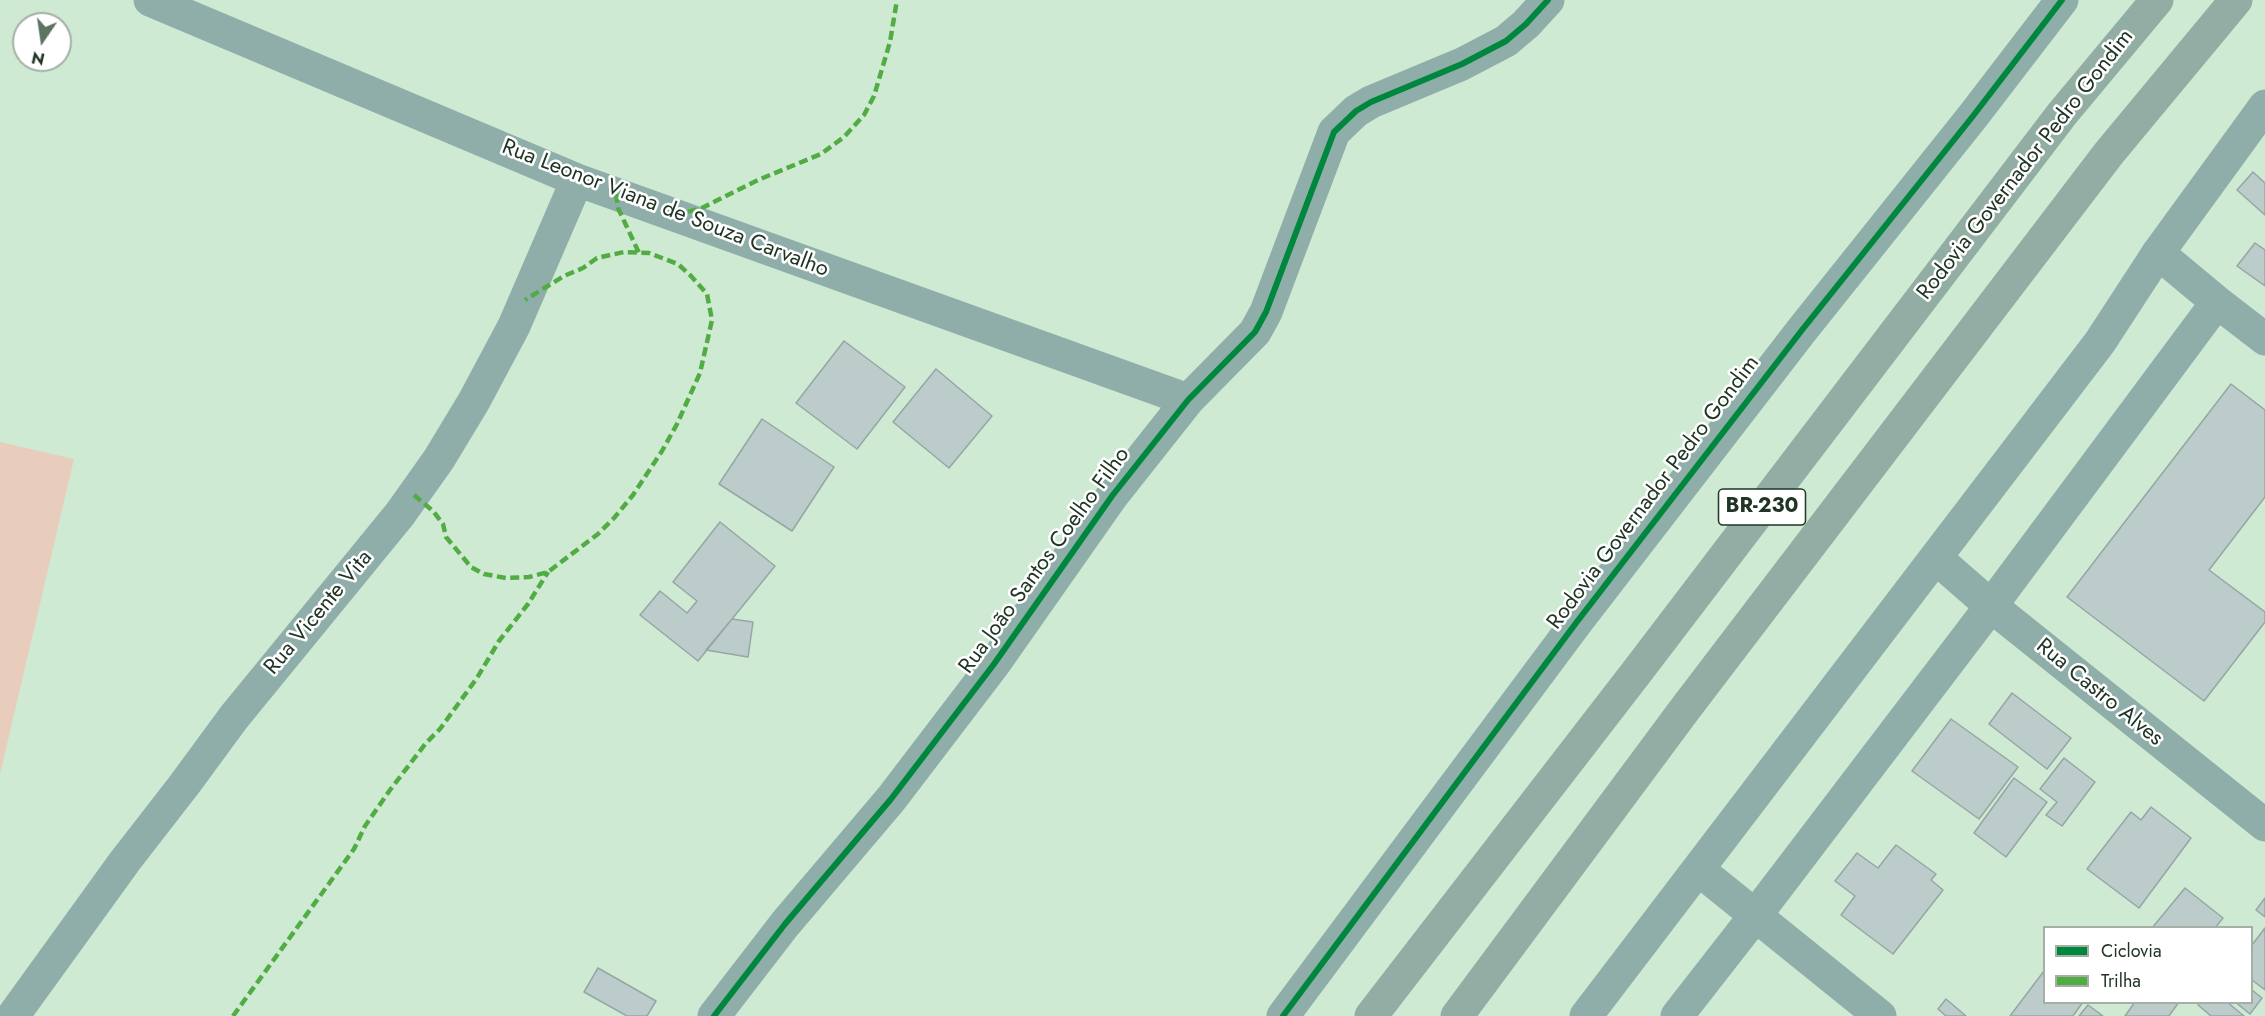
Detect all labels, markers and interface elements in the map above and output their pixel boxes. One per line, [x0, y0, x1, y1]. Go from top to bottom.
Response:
north arrow [12, 12, 72, 72]
street label: Rodovia Governador Pedro Gondim [1912, 24, 2140, 306]
text: N [30, 45, 47, 71]
street label: Rua Leonor Viana de Souza Carvalho [498, 134, 832, 284]
street label: Rodovia Governador Pedro Gondim [1542, 351, 1766, 635]
street label: Rua João Santos Coelho Filho [954, 443, 1136, 679]
road number: BR-230 [1718, 489, 1806, 525]
street label: Rua Vicente Vita [259, 546, 379, 680]
street label: Rua Castro Alves [2030, 634, 2168, 752]
legend [2043, 926, 2253, 1004]
text: Ciclovia [2101, 938, 2162, 964]
text: Trilha [2101, 968, 2141, 994]

